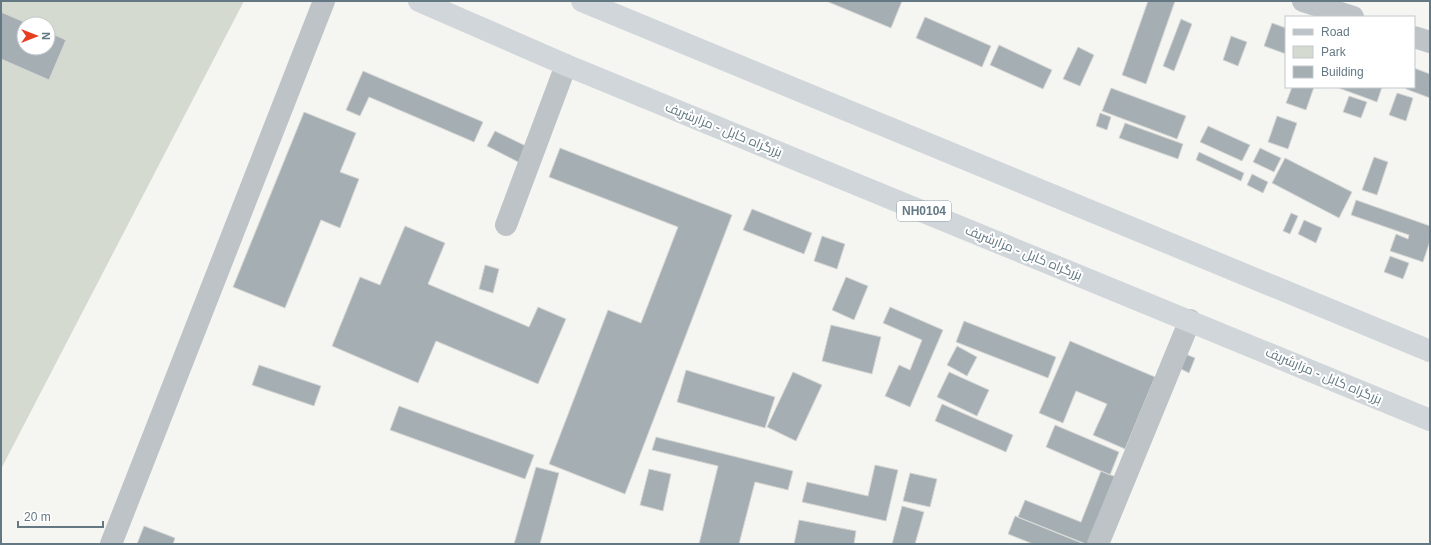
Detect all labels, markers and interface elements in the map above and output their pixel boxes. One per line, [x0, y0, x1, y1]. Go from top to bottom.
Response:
north arrow [16, 16, 56, 56]
legend [1285, 16, 1415, 88]
text: Road [1321, 25, 1350, 39]
text: N [40, 32, 52, 40]
text: Park [1321, 45, 1347, 59]
text: Building [1321, 65, 1364, 79]
street label: بزرگراه کابل - مزارشریف [663, 99, 785, 160]
road number: NH0104 [897, 201, 951, 221]
street label: بزرگراه کابل - مزارشریف [963, 222, 1085, 283]
street label: بزرگراه کابل - مزارشریف [1263, 344, 1384, 407]
scale bar [18, 503, 103, 529]
text: 20 m [24, 510, 51, 524]

